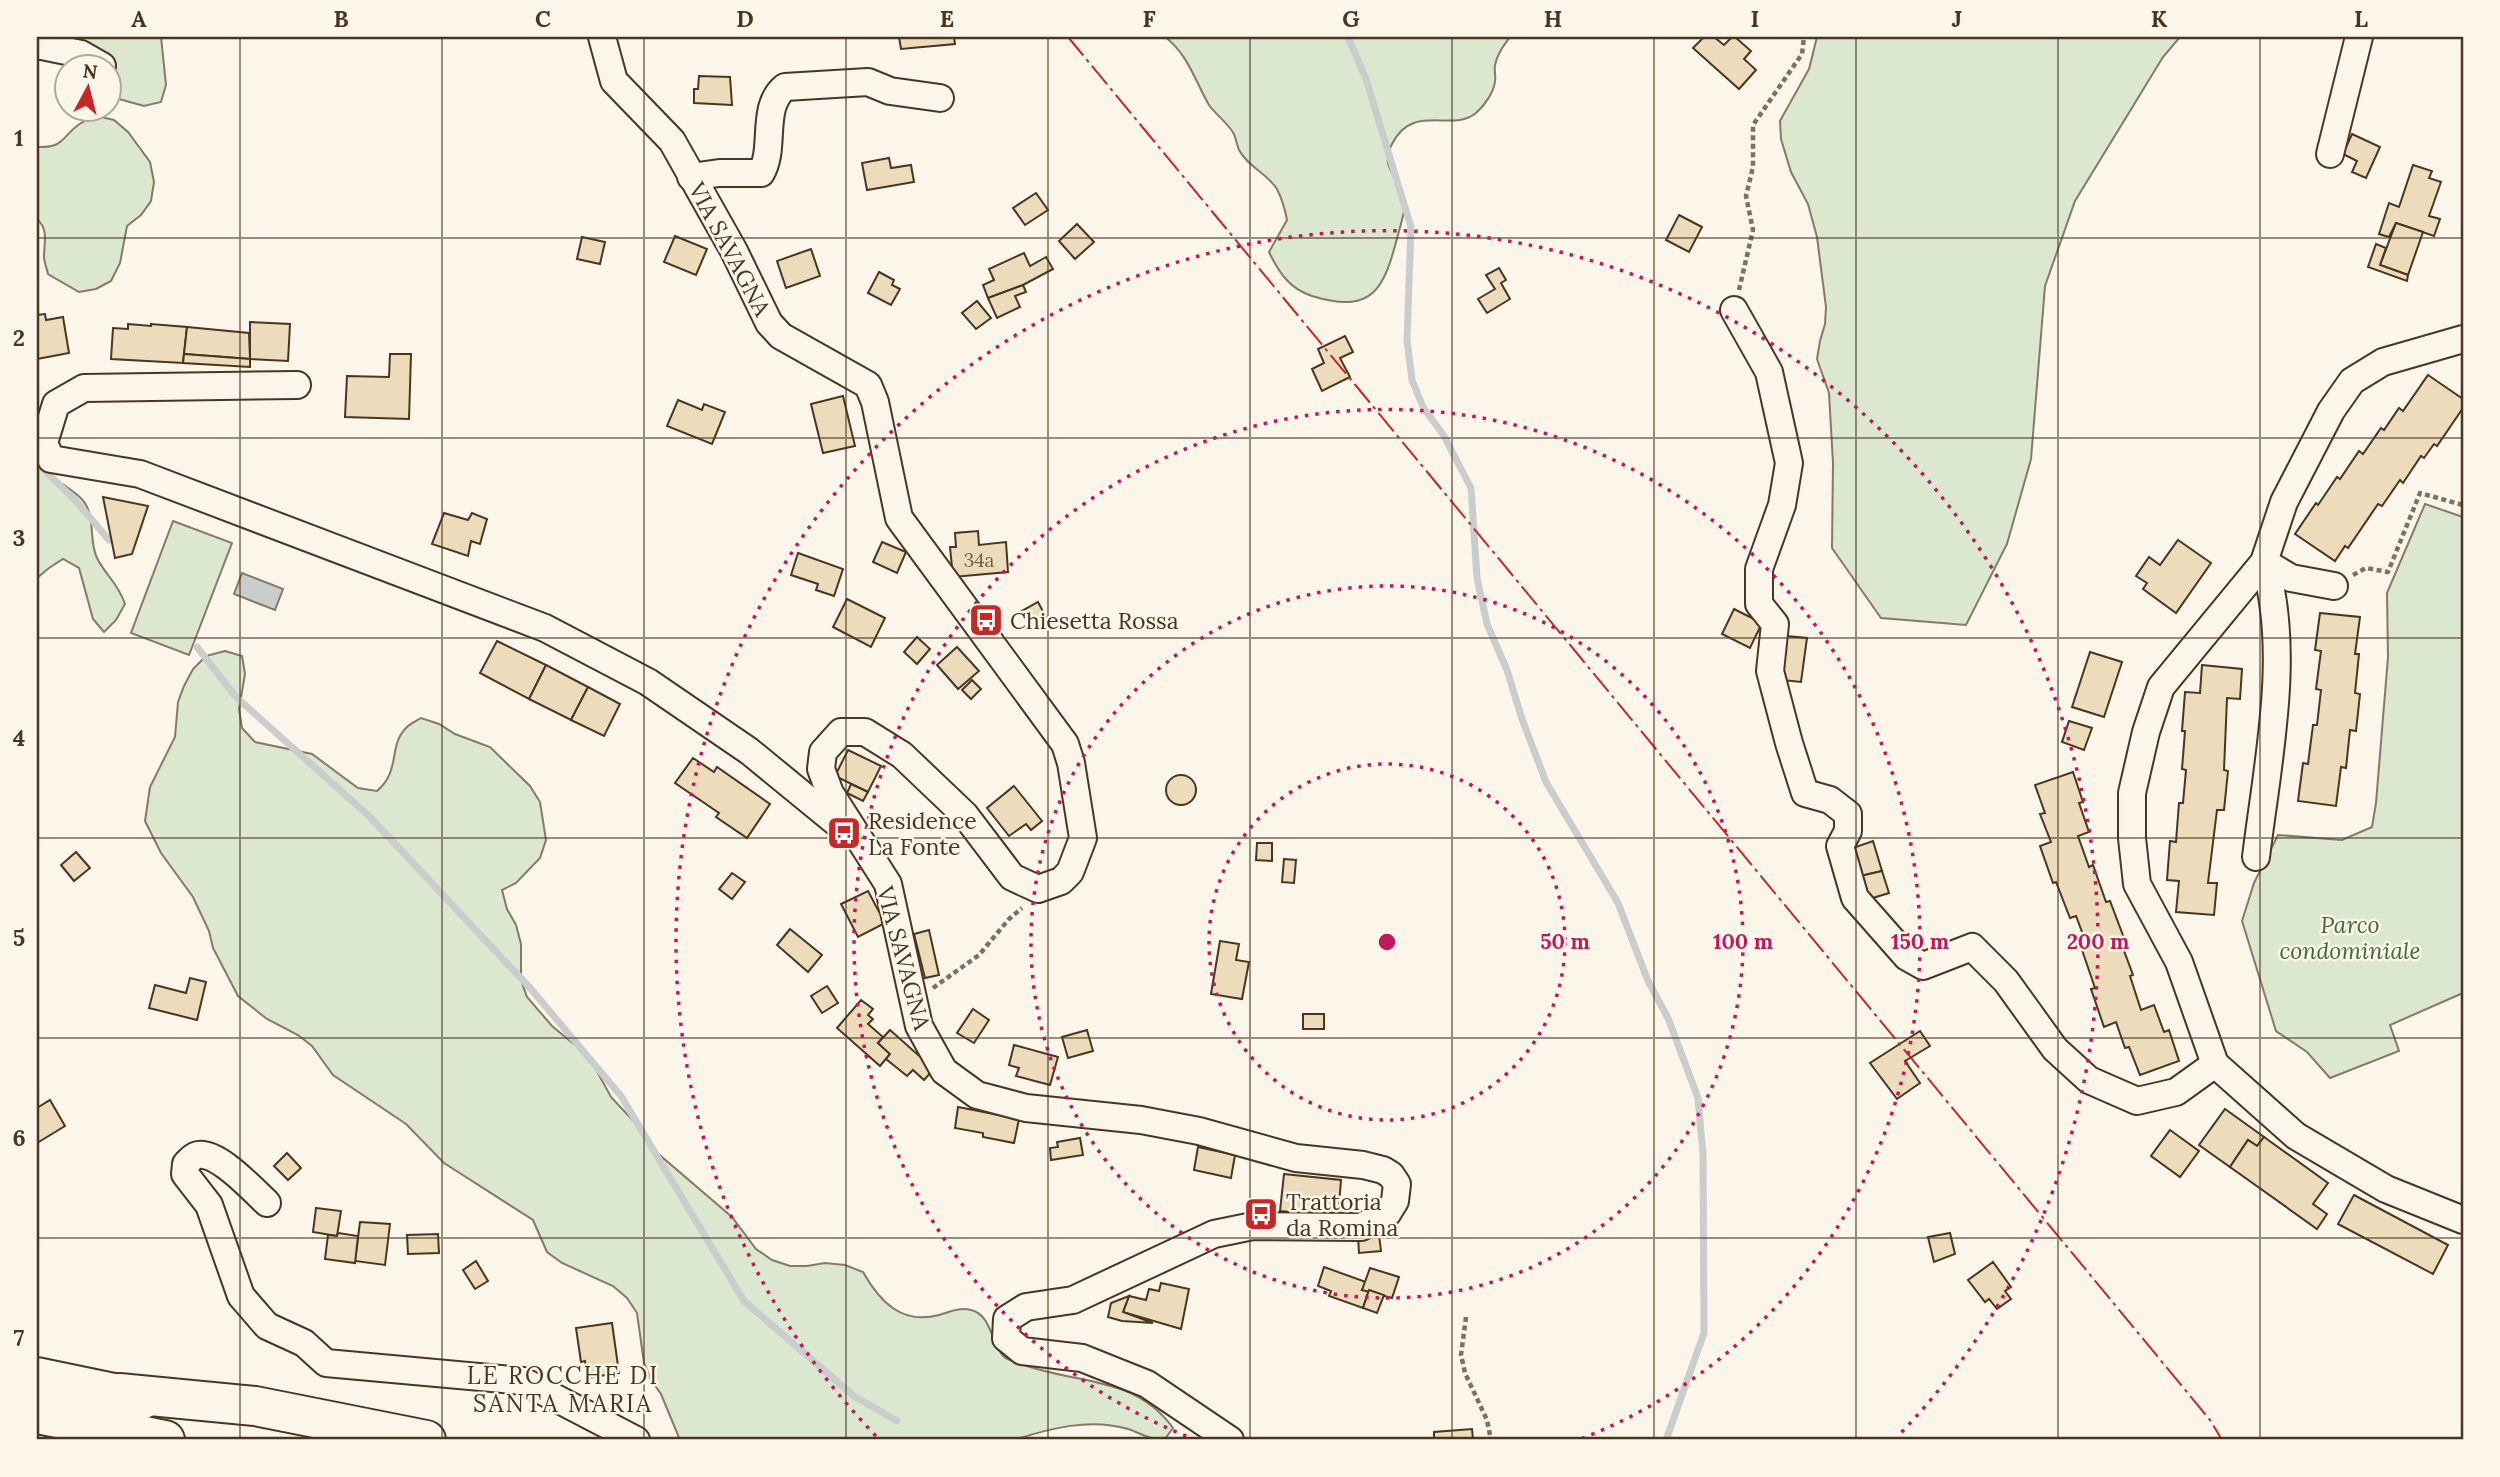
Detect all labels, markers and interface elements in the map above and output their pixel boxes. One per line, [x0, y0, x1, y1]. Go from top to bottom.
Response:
text: A [131, 4, 147, 33]
text: B [333, 4, 349, 33]
text: C [535, 4, 551, 33]
text: D [736, 4, 754, 33]
text: E [940, 4, 954, 33]
text: F [1142, 4, 1156, 33]
text: G [1342, 4, 1360, 33]
text: H [1544, 4, 1562, 33]
text: I [1751, 4, 1759, 33]
text: J [1952, 4, 1962, 33]
text: K [2151, 4, 2168, 33]
text: L [2354, 4, 2368, 33]
north arrow [52, 52, 122, 122]
text: N [81, 58, 99, 84]
text: 1 [14, 123, 24, 152]
street label: VIA SAVAGNA [682, 176, 778, 321]
text: 2 [13, 323, 25, 352]
text: 3 [13, 523, 25, 552]
house number: 34a [964, 548, 995, 572]
bus stop icon: Chiesetta Rossa [967, 601, 1005, 639]
place label: Chiesetta Rossa [1010, 606, 1179, 635]
text: 4 [13, 723, 25, 752]
place label: Residence La Fonte [868, 806, 977, 861]
bus stop icon: Residence La Fonte [825, 814, 863, 852]
street label: VIA SAVAGNA [871, 882, 937, 1034]
park label: Parco condominiale [2279, 910, 2421, 965]
text: 5 [13, 923, 25, 952]
text: 50 m [1540, 928, 1590, 955]
text: 100 m [1713, 928, 1773, 955]
text: 150 m [1891, 928, 1949, 955]
text: 200 m [2067, 928, 2129, 955]
centre of rings [1375, 930, 1399, 954]
text: 6 [12, 1123, 26, 1152]
place label: Trattoria da Romina [1286, 1187, 1398, 1242]
bus stop icon: Trattoria da Romina [1242, 1195, 1280, 1233]
text: 7 [14, 1323, 25, 1352]
district label: LE ROCCHE DI SANTA MARIA [467, 1360, 659, 1419]

